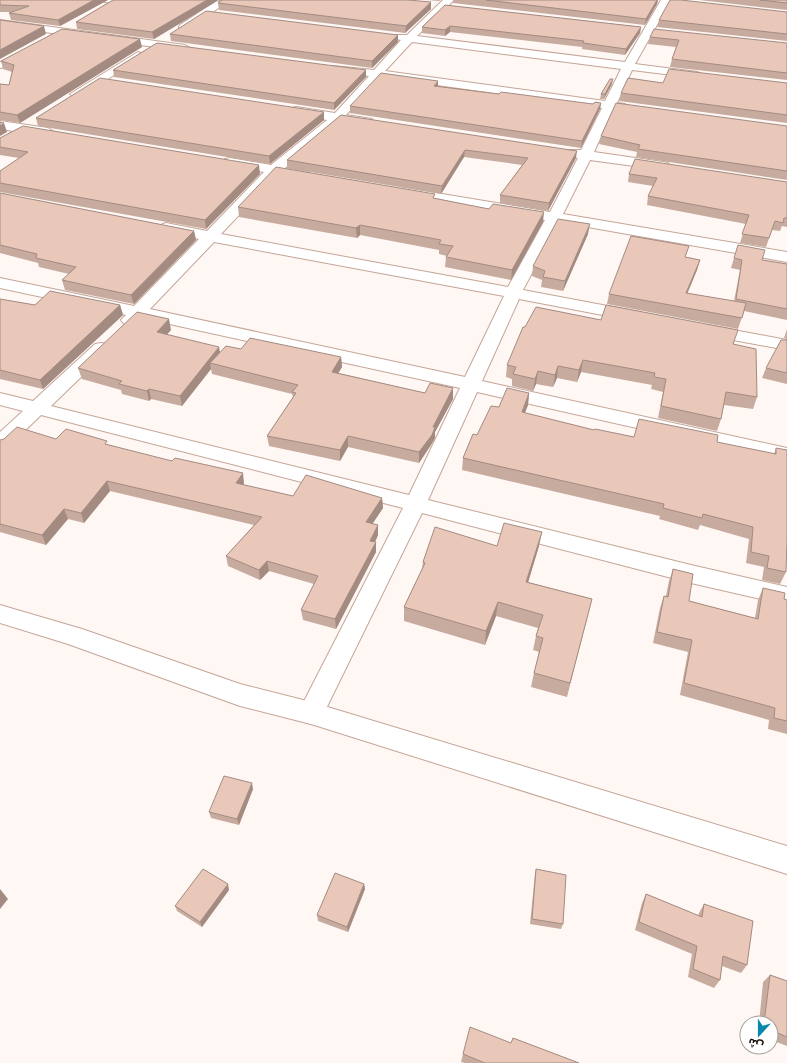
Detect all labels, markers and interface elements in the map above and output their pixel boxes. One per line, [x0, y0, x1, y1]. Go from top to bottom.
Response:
north arrow [739, 1015, 779, 1055]
text: ش [746, 1035, 765, 1053]

